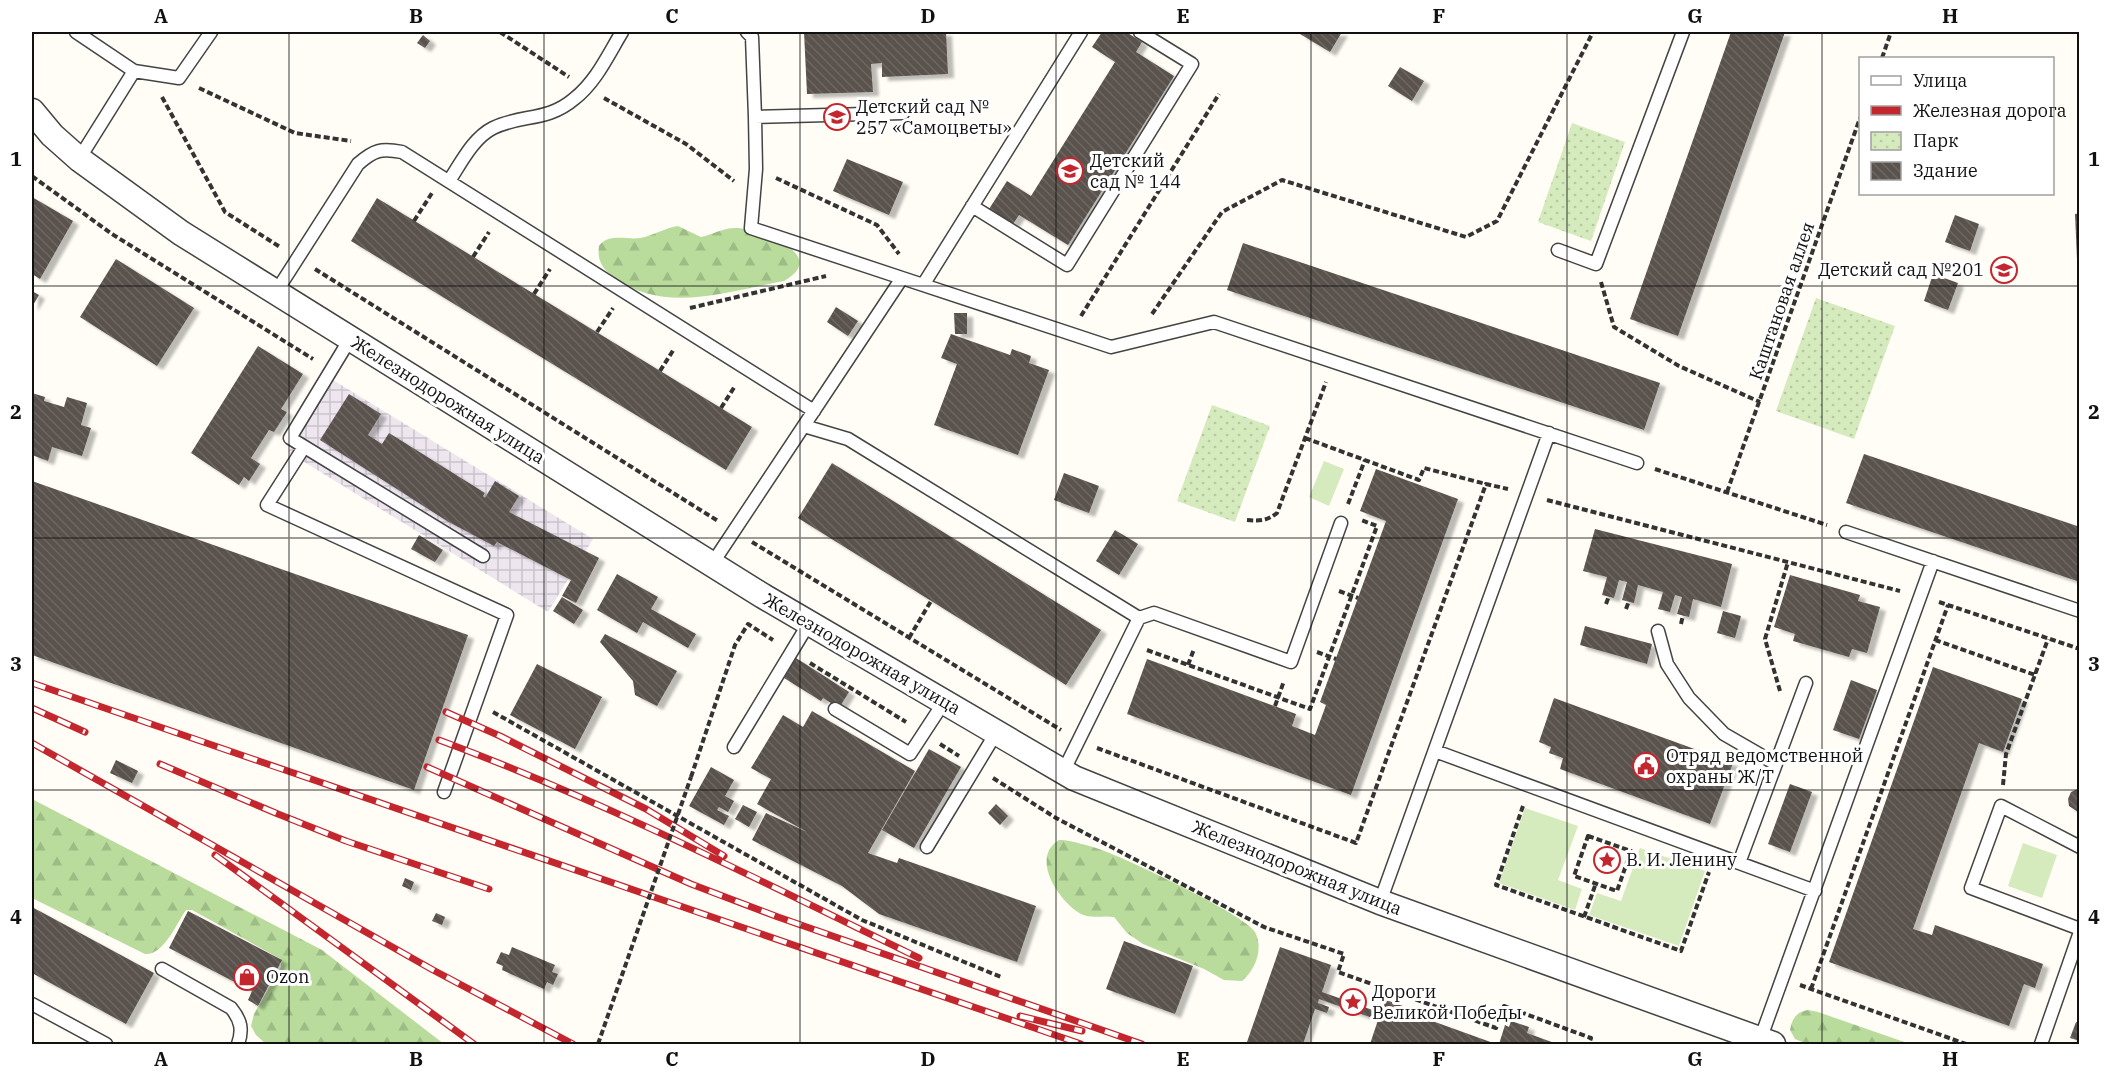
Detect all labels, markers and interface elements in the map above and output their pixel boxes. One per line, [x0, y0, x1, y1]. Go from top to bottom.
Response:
text: A [154, 2, 168, 29]
text: B [409, 2, 423, 29]
text: C [665, 2, 679, 29]
text: D [920, 2, 936, 29]
text: E [1176, 2, 1190, 29]
text: F [1433, 2, 1445, 29]
text: G [1687, 2, 1703, 29]
text: H [1942, 2, 1958, 29]
legend [1859, 57, 2054, 195]
text: Улица [1913, 69, 1968, 92]
place label: Детский сад № 257 «Самоцветы» [856, 95, 1012, 139]
text: Железная дорога [1913, 99, 2067, 122]
school or university icon: Детский сад № 257 «Самоцветы» [822, 102, 852, 132]
text: Парк [1913, 129, 1959, 152]
text: 1 [10, 145, 22, 172]
text: 1 [2088, 145, 2100, 172]
place label: Детский сад № 144 [1090, 149, 1181, 193]
school or university icon: Детский сад № 144 [1055, 156, 1085, 186]
text: Здание [1913, 159, 1978, 182]
street label: Каштановая аллея [1744, 219, 1819, 383]
school or university icon: Детский сад №201 [1989, 255, 2019, 285]
place label: Детский сад №201 [1818, 258, 1984, 281]
street label: Железнодорожная улица [347, 330, 550, 469]
text: 2 [10, 398, 22, 425]
text: 2 [2088, 398, 2100, 425]
street label: Железнодорожная улица [759, 588, 965, 720]
text: 3 [10, 650, 22, 677]
text: 3 [2088, 650, 2100, 677]
place label: Отряд ведомственной охраны Ж/Т [1666, 744, 1863, 788]
public building icon: Отряд ведомственной охраны Ж/Т [1631, 751, 1661, 781]
street label: Железнодорожная улица [1189, 815, 1406, 920]
place icon: В. И. Ленину [1592, 845, 1622, 875]
place label: В. И. Ленину [1626, 848, 1737, 871]
text: 4 [10, 903, 22, 930]
text: 4 [2088, 903, 2100, 930]
shop icon: Ozon [232, 962, 262, 992]
place label: Ozon [266, 965, 310, 988]
place label: Дороги Великой Победы [1372, 980, 1522, 1024]
place icon: Дороги Великой Победы [1338, 987, 1368, 1017]
text: A [154, 1045, 168, 1072]
text: B [409, 1045, 423, 1072]
text: C [665, 1045, 679, 1072]
text: D [920, 1045, 936, 1072]
text: E [1176, 1045, 1190, 1072]
text: F [1433, 1045, 1445, 1072]
text: G [1687, 1045, 1703, 1072]
text: H [1942, 1045, 1958, 1072]

